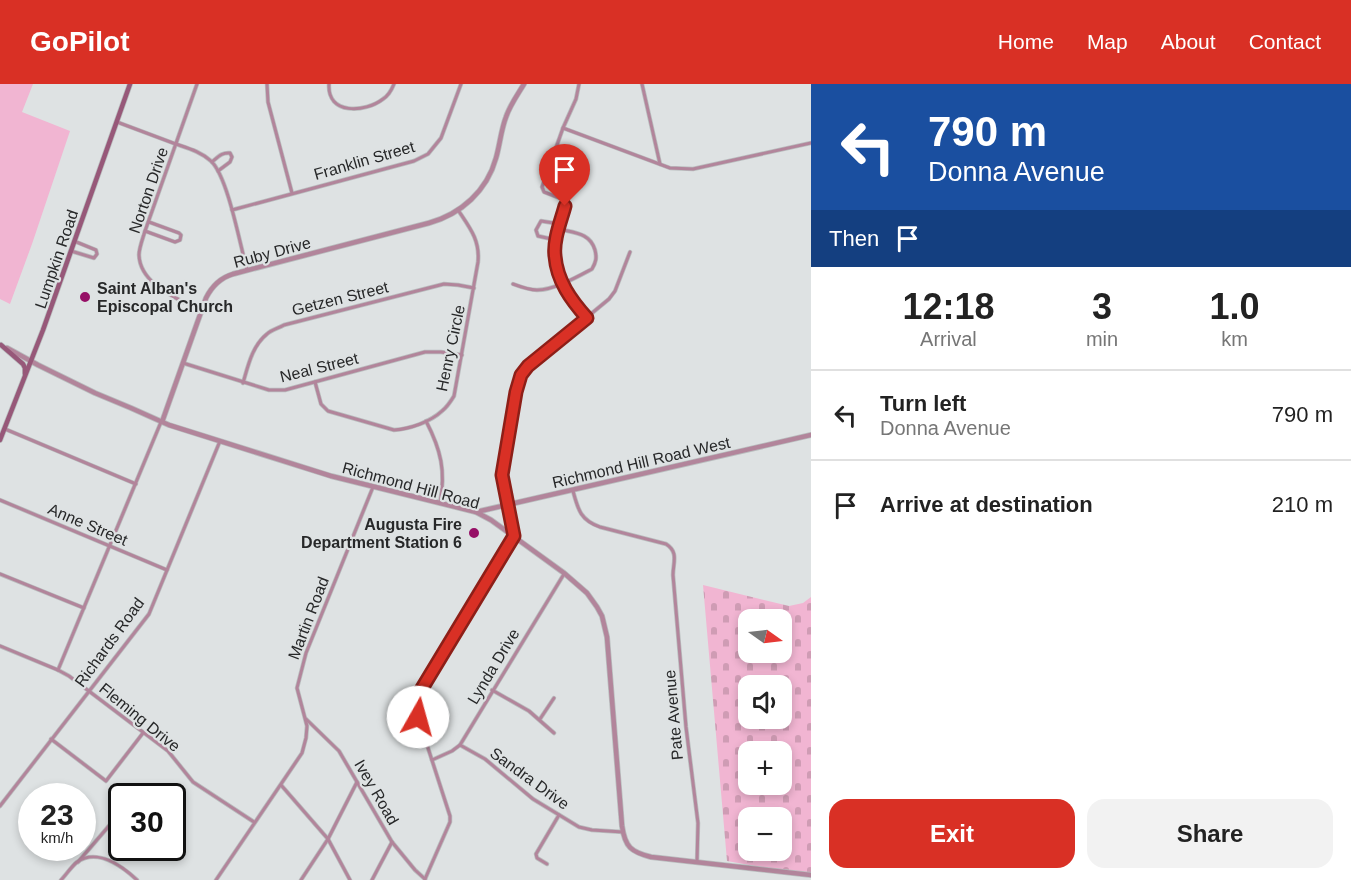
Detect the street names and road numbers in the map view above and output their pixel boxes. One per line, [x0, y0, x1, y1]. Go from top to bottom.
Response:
street label: Franklin Street [312, 138, 417, 183]
street label: Norton Drive [126, 145, 171, 235]
street label: Lumpkin Road [32, 208, 81, 311]
street label: Ruby Drive [232, 234, 313, 271]
street label: Getzen Street [290, 278, 391, 319]
street label: Henry Circle [433, 303, 468, 393]
street label: Neal Street [278, 349, 361, 385]
street label: Richmond Hill Road West [551, 434, 732, 491]
street label: Richmond Hill Road [340, 459, 481, 512]
street label: Anne Street [46, 500, 131, 549]
street label: Martin Road [285, 574, 332, 662]
street label: Richards Road [71, 594, 147, 690]
street label: Lynda Drive [464, 625, 523, 707]
street label: Pate Avenue [661, 669, 686, 761]
street label: Fleming Drive [96, 680, 183, 755]
street label: Sandra Drive [487, 744, 573, 813]
street label: Ivey Road [351, 757, 402, 828]

